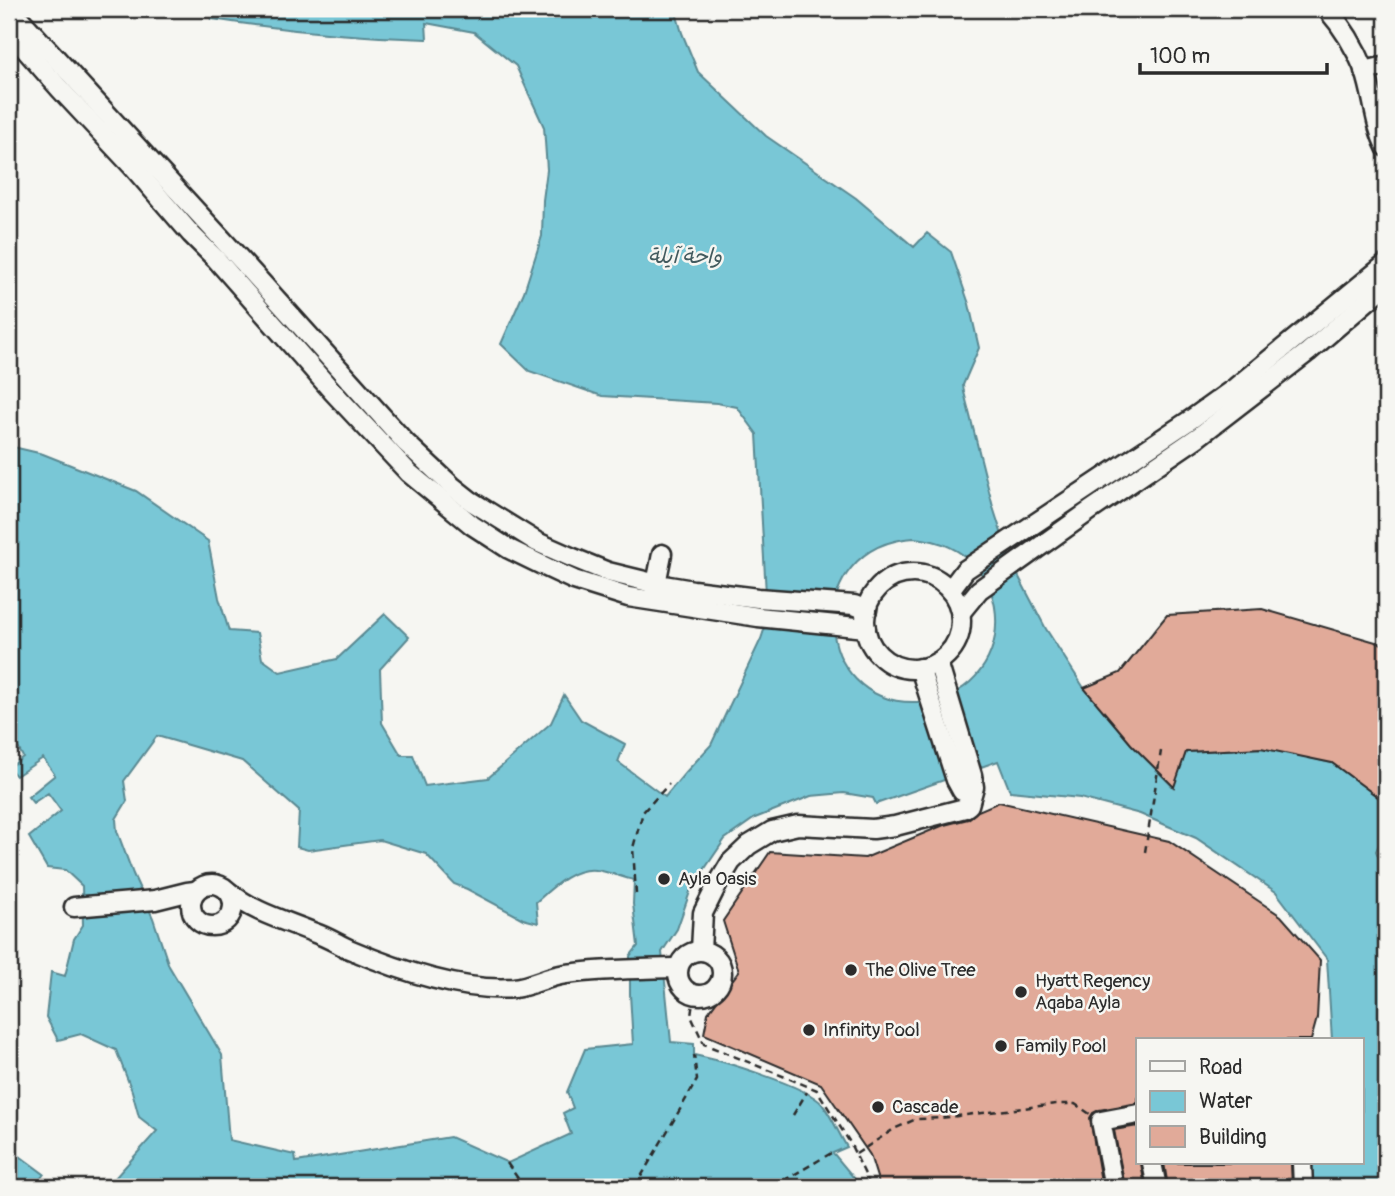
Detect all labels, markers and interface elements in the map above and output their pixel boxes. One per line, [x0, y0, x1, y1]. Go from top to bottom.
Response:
scale bar [1140, 32, 1327, 76]
text: 100 m [1150, 43, 1210, 70]
water label: واحة آيلة [648, 243, 722, 270]
place label: Ayla Oasis [678, 867, 757, 891]
marker: Ayla Oasis [656, 871, 672, 887]
place label: The Olive Tree [865, 958, 976, 982]
marker: The Olive Tree [843, 962, 859, 978]
place label: Hyatt Regency Aqaba Ayla [1035, 969, 1150, 1015]
marker: Hyatt Regency Aqaba Ayla [1013, 984, 1029, 1000]
place label: Infinity Pool [823, 1018, 920, 1042]
marker: Infinity Pool [801, 1022, 817, 1038]
place label: Family Pool [1015, 1034, 1107, 1058]
marker: Family Pool [993, 1038, 1009, 1054]
legend [1136, 1038, 1364, 1164]
text: Road [1199, 1054, 1243, 1081]
text: Water [1199, 1088, 1253, 1115]
place label: Cascade [892, 1095, 959, 1119]
marker: Cascade [870, 1099, 886, 1115]
text: Building [1199, 1124, 1266, 1151]

